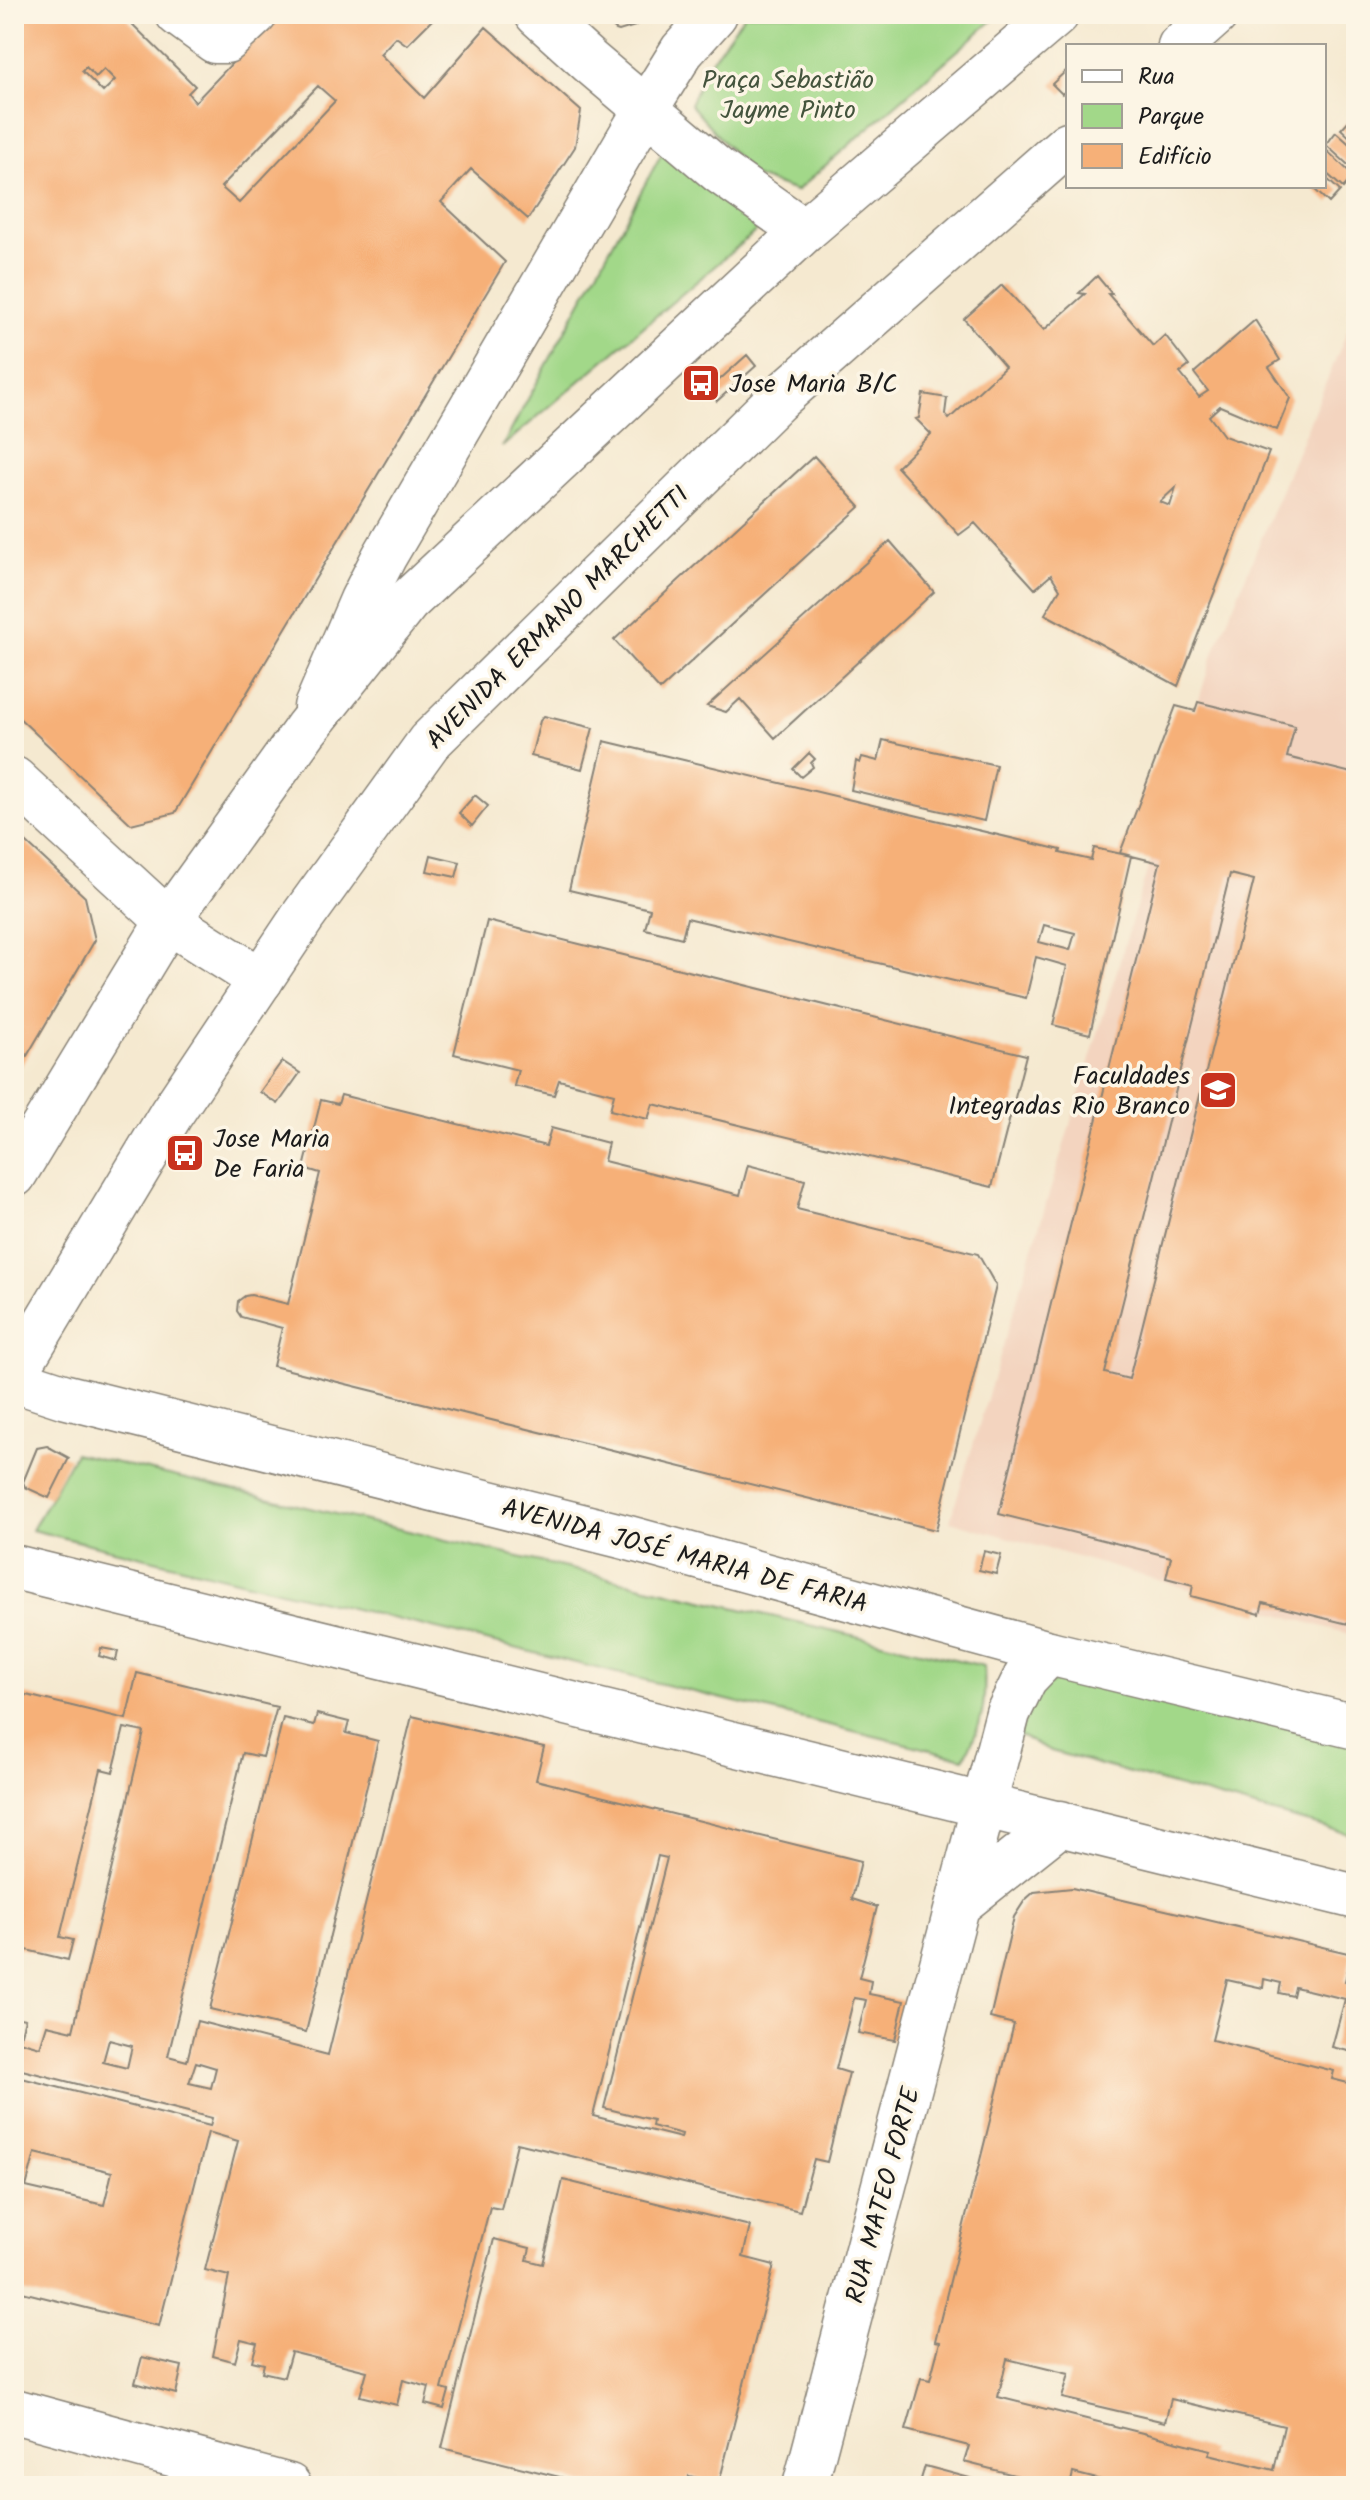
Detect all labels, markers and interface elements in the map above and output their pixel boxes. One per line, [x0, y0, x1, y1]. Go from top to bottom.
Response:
legend [1066, 44, 1326, 188]
text: Rua [1138, 58, 1175, 97]
park label: Praça Sebastião Jayme Pinto [702, 60, 874, 132]
text: Parque [1138, 98, 1204, 137]
text: Edifício [1138, 138, 1212, 177]
bus stop icon: Jose Maria B/C [680, 362, 722, 404]
place label: Jose Maria B/C [729, 364, 898, 406]
street label: AVENIDA ERMANO MARCHETTI [416, 476, 700, 760]
place label: Faculdades Integradas Rio Branco [948, 1056, 1190, 1128]
school or university icon: Faculdades Integradas Rio Branco [1197, 1069, 1239, 1111]
place label: Jose Maria De Faria [213, 1119, 330, 1191]
bus stop icon: Jose Maria De Faria [164, 1132, 206, 1174]
street label: AVENIDA JOSÉ MARIA DE FARIA [497, 1488, 872, 1626]
street label: RUA MATEO FORTE [835, 2082, 933, 2308]

